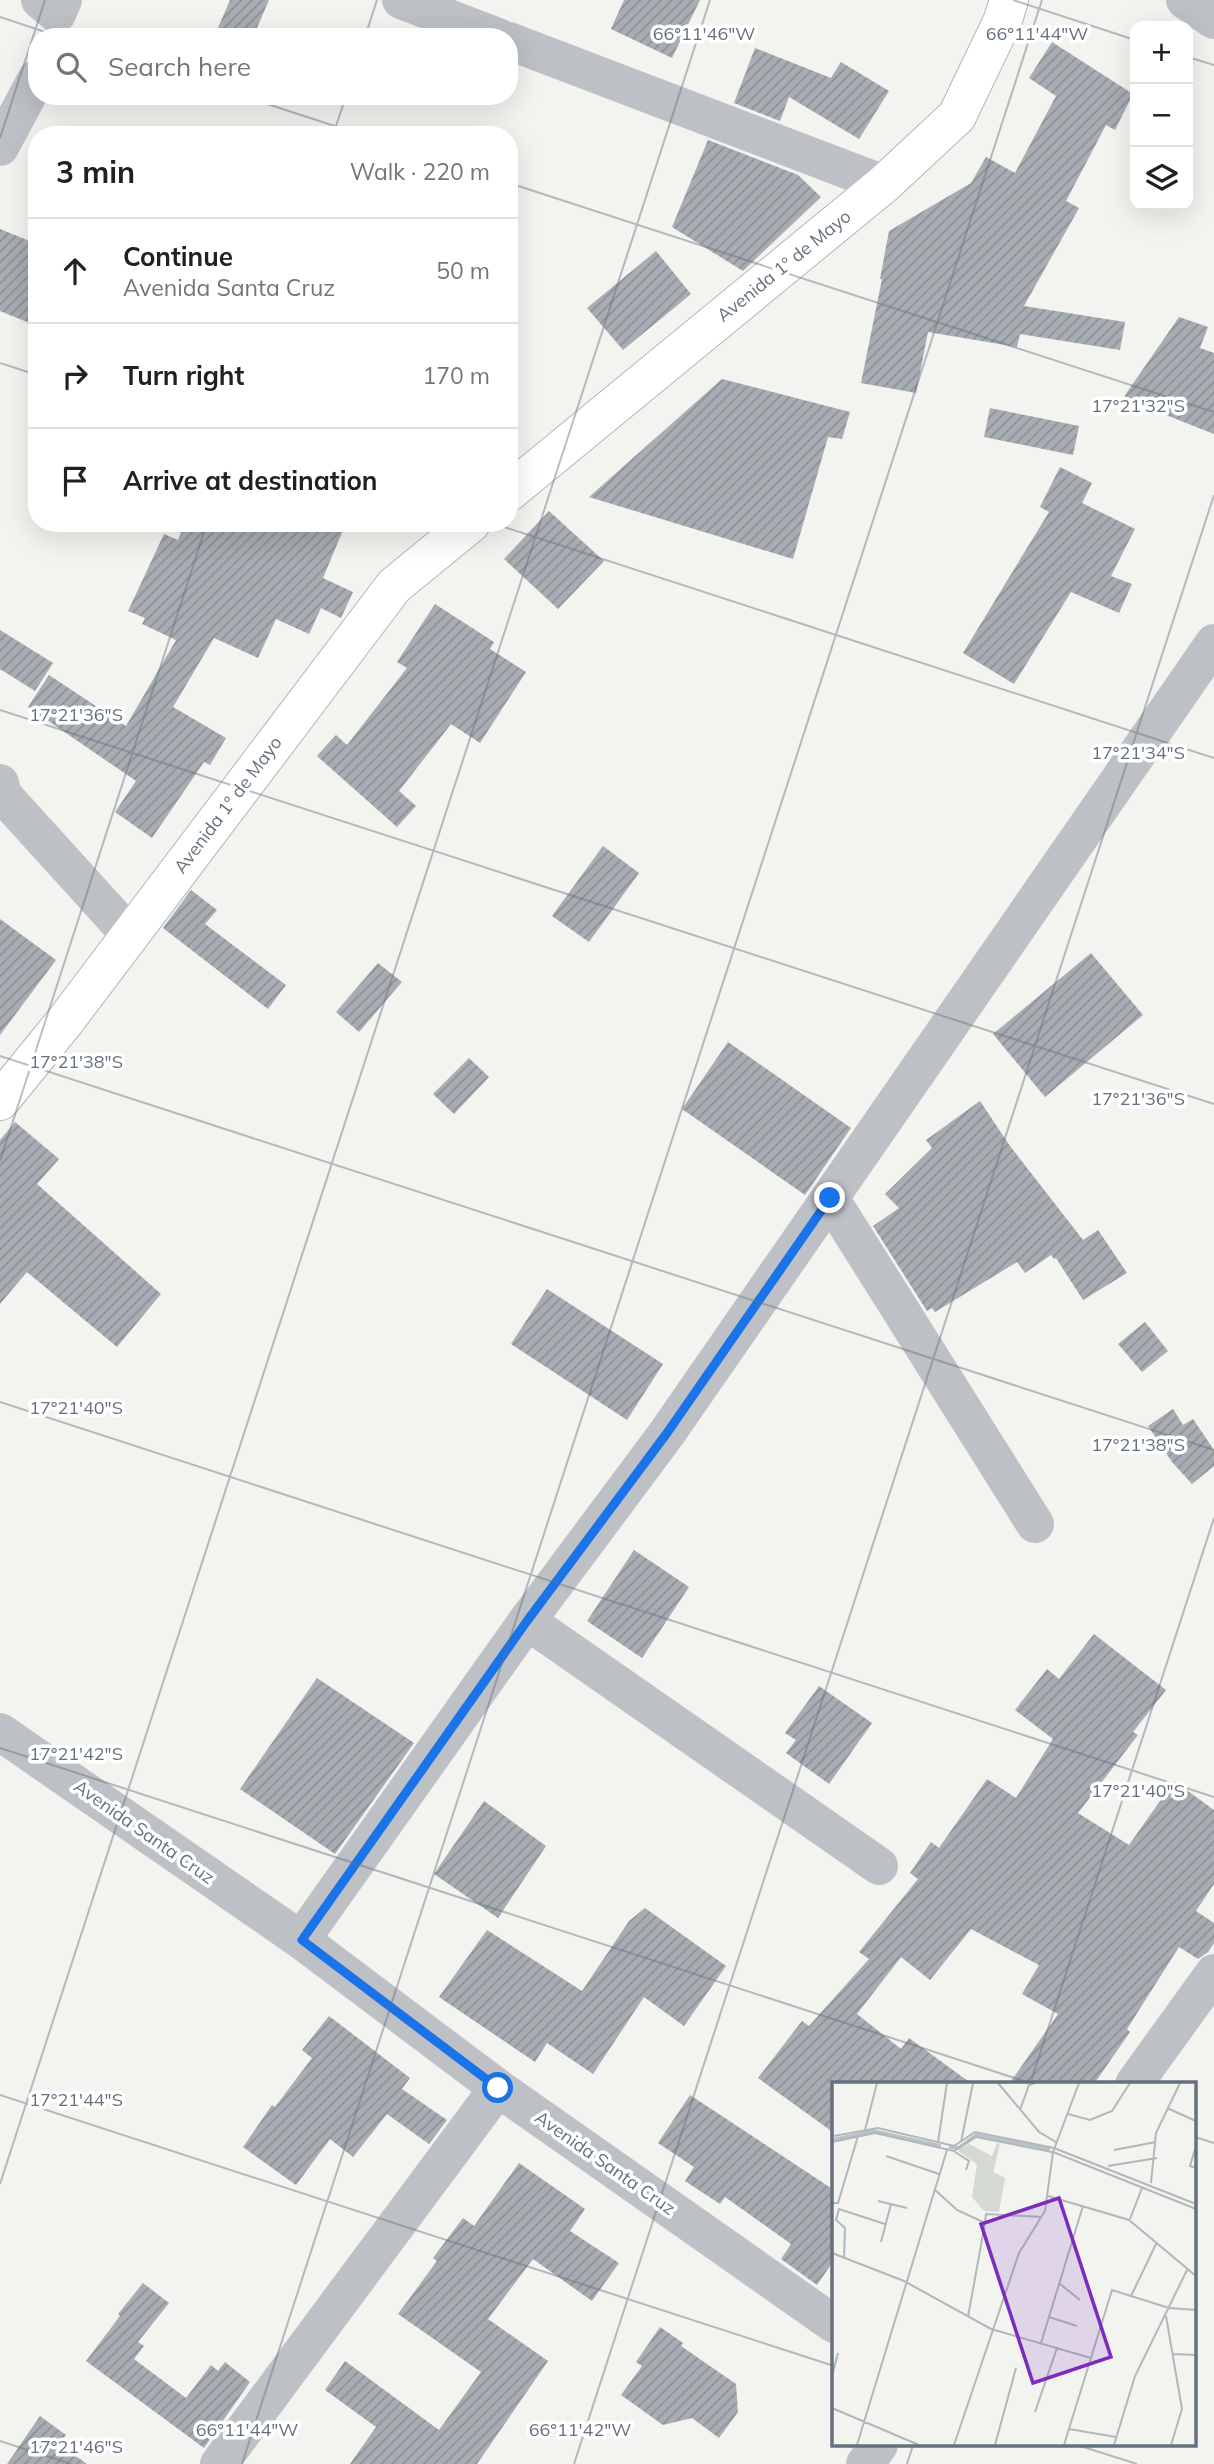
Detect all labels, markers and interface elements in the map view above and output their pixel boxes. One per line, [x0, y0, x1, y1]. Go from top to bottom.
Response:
map controls [1130, 21, 1193, 210]
button: + [1130, 21, 1193, 84]
text: 66°11'46"W [653, 22, 755, 45]
text: 66°11'44"W [986, 22, 1088, 45]
search box [28, 28, 518, 105]
icon: search [52, 48, 90, 86]
text: Search here [108, 50, 251, 83]
button: − [1130, 84, 1193, 147]
button: layers [1130, 147, 1193, 210]
text: 3 min [56, 153, 135, 191]
text: Walk · 220 m [350, 157, 490, 186]
street label: Avenida 1º de Mayo [712, 204, 855, 327]
text: Continue [123, 240, 233, 273]
icon: ahead [56, 252, 94, 290]
text: 50 m [436, 256, 490, 285]
text: Avenida Santa Cruz [123, 273, 335, 302]
icon: right [56, 357, 94, 395]
text: Turn right [123, 359, 244, 392]
text: 170 m [422, 361, 490, 390]
text: 17°21'32"S [1091, 394, 1185, 417]
icon: arrive [56, 462, 94, 500]
text: Arrive at destination [123, 464, 378, 497]
text: 17°21'36"S [29, 703, 123, 726]
street label: Avenida 1º de Mayo [168, 732, 287, 878]
text: 17°21'34"S [1091, 741, 1185, 764]
text: 17°21'38"S [29, 1050, 123, 1073]
text: 17°21'36"S [1091, 1087, 1185, 1110]
route end [814, 1182, 845, 1213]
text: 17°21'40"S [29, 1396, 123, 1419]
text: 17°21'38"S [1091, 1433, 1185, 1456]
text: 17°21'42"S [29, 1742, 123, 1765]
street label: Avenida Santa Cruz [70, 1775, 219, 1889]
text: 17°21'40"S [1091, 1779, 1185, 1802]
route start [482, 2072, 513, 2103]
inset map [832, 2082, 1196, 2446]
text: 17°21'44"S [29, 2088, 123, 2111]
street label: Avenida Santa Cruz [531, 2106, 680, 2220]
text: 66°11'44"W [196, 2418, 298, 2441]
text: 66°11'42"W [529, 2418, 631, 2441]
text: 17°21'46"S [29, 2435, 123, 2458]

